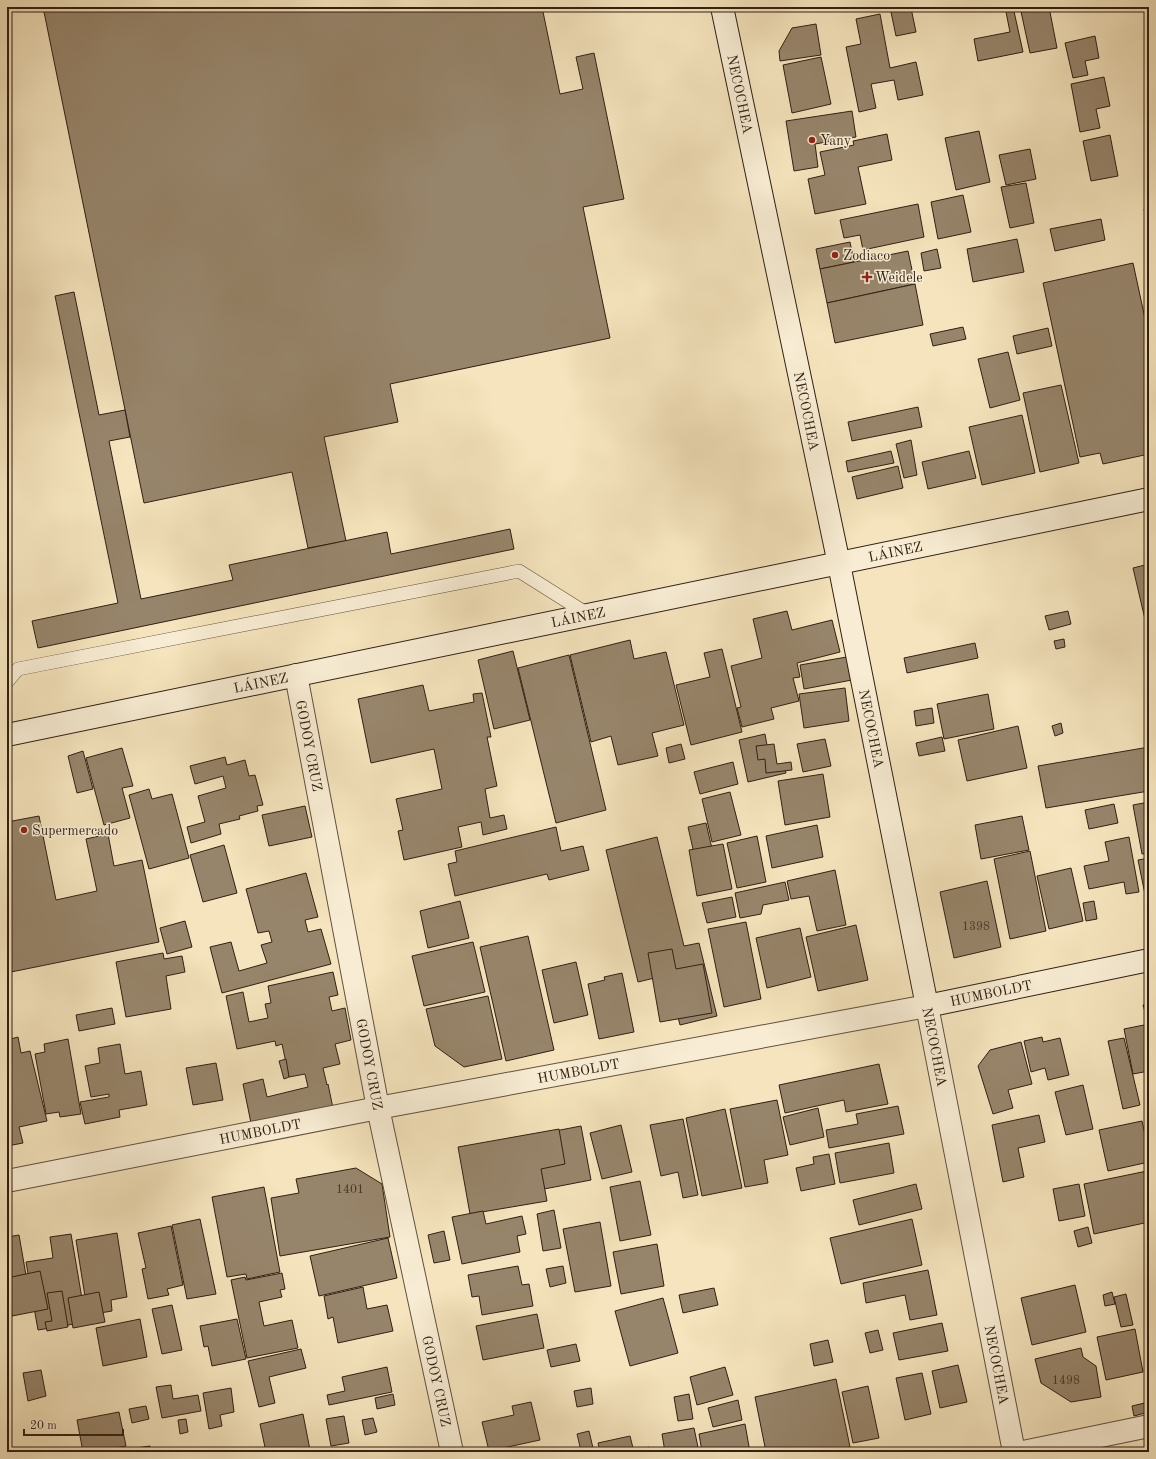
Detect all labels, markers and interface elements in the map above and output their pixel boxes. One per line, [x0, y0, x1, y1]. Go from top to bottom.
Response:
street label: NECOCHEA [724, 53, 754, 135]
place label: Yany [820, 134, 852, 148]
marker: Yany [807, 135, 817, 145]
place label: Zodiaco [843, 249, 890, 263]
marker: Zodiaco [830, 250, 840, 260]
place label: Weidele [875, 271, 923, 285]
marker: Weidele [862, 272, 872, 282]
street label: NECOCHEA [791, 371, 821, 452]
street label: LÁINEZ [867, 540, 924, 565]
street label: LÁINEZ [550, 606, 607, 630]
street label: LÁINEZ [232, 671, 289, 696]
street label: NECOCHEA [856, 688, 886, 770]
street label: GODOY CRUZ [293, 699, 324, 793]
place label: Supermercado [32, 824, 118, 838]
marker: Supermercado [19, 825, 29, 835]
house number: 1398 [962, 921, 990, 933]
street label: HUMBOLDT [949, 978, 1033, 1009]
street label: NECOCHEA [919, 1006, 949, 1088]
street label: GODOY CRUZ [353, 1017, 384, 1111]
street label: HUMBOLDT [536, 1057, 621, 1086]
street label: HUMBOLDT [218, 1117, 303, 1147]
house number: 1401 [336, 1184, 364, 1196]
street label: NECOCHEA [981, 1324, 1011, 1406]
street label: GODOY CRUZ [419, 1334, 452, 1428]
house number: 1498 [1052, 1375, 1080, 1387]
scale bar [24, 1411, 123, 1437]
text: 20 m [30, 1420, 57, 1432]

